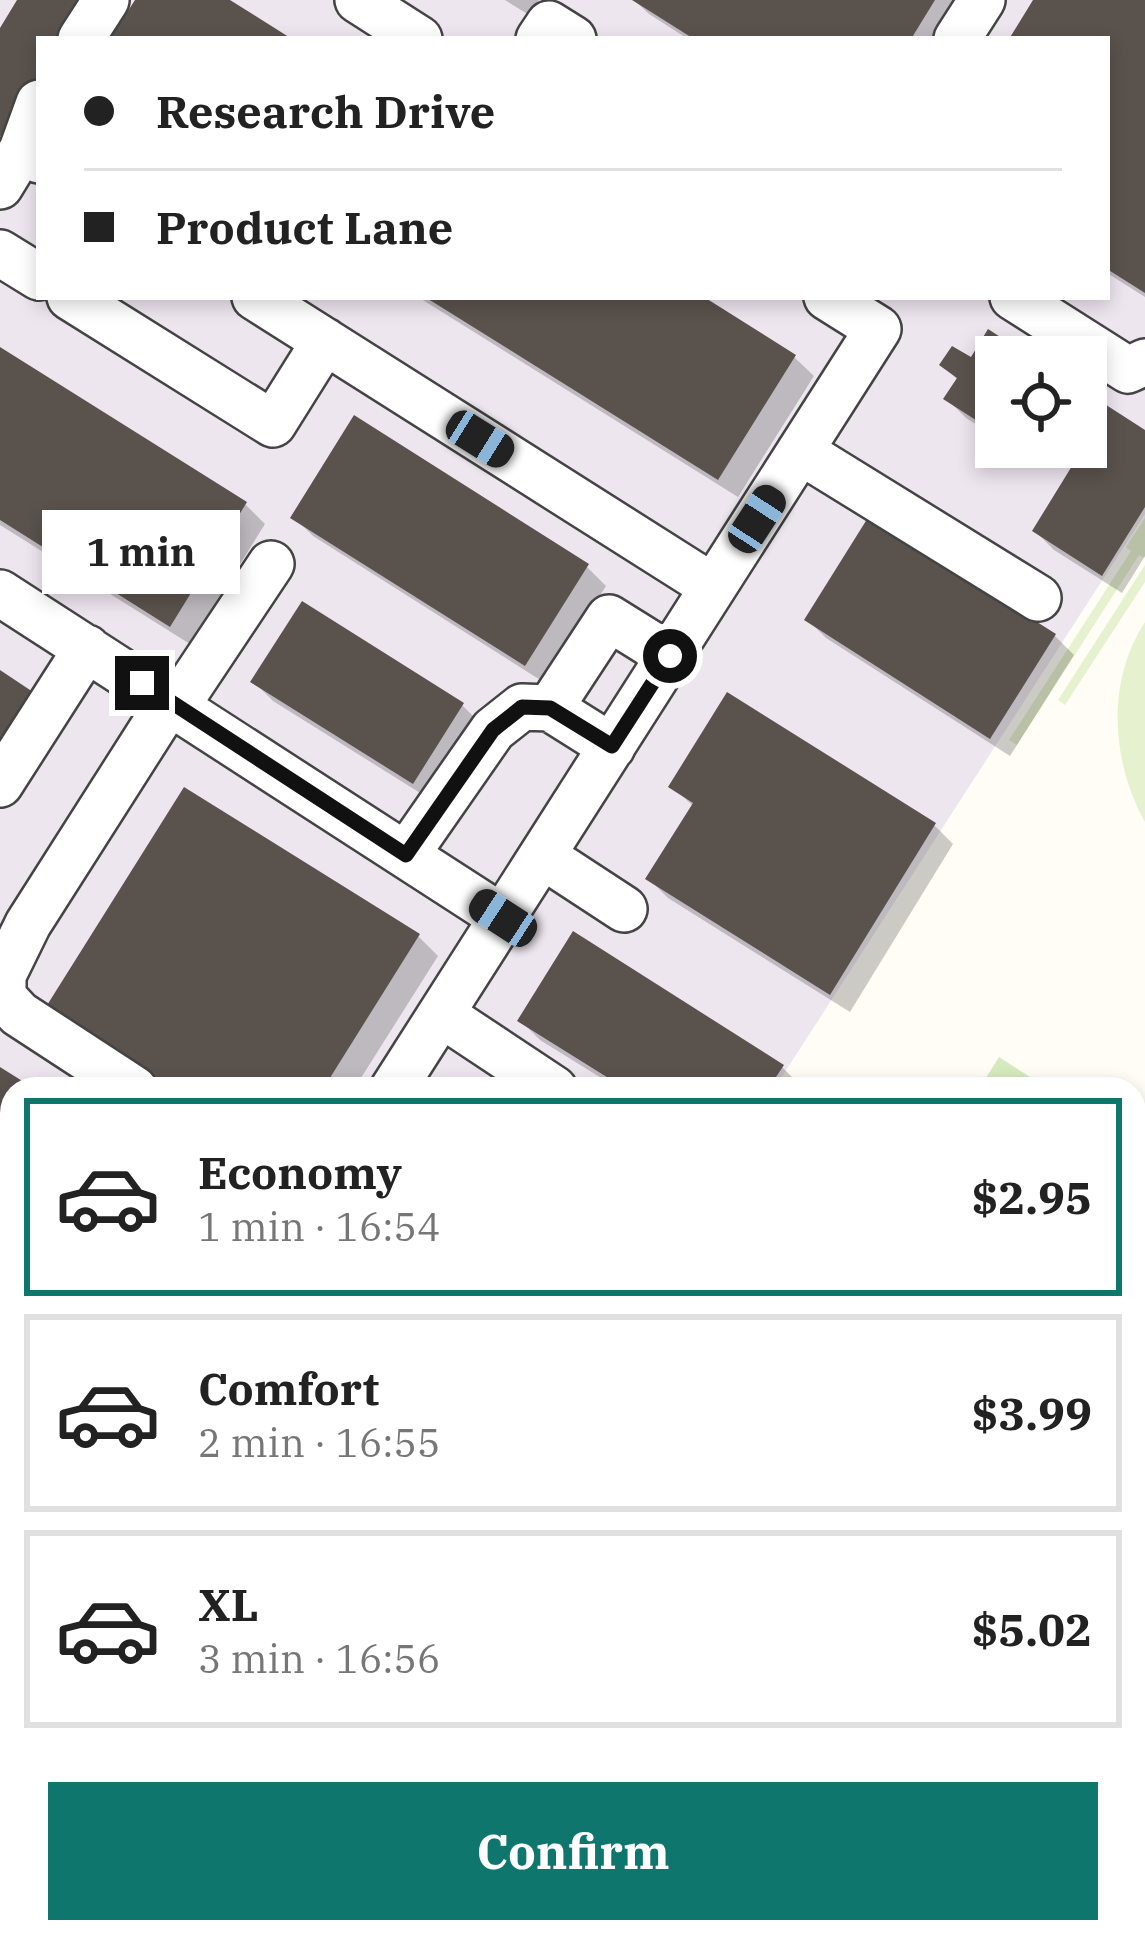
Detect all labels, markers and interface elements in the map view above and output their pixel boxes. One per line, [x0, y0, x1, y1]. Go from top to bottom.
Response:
text: Research Drive [156, 82, 495, 140]
text: Product Lane [156, 198, 453, 256]
map controls [975, 336, 1107, 468]
button: locate [975, 336, 1107, 468]
car [440, 405, 520, 473]
car [722, 479, 792, 559]
callout: 1 min [43, 509, 241, 593]
text: 1 min [86, 526, 196, 577]
route start [643, 629, 697, 683]
route end [115, 656, 169, 710]
car [463, 883, 543, 953]
icon: car [54, 1143, 162, 1251]
text: Economy [198, 1143, 402, 1201]
text: $2.95 [972, 1168, 1092, 1226]
text: 1 min · 16:54 [198, 1201, 440, 1252]
icon: car [54, 1359, 162, 1467]
text: Comfort [198, 1359, 379, 1417]
text: $3.99 [972, 1384, 1092, 1442]
text: 2 min · 16:55 [198, 1417, 440, 1468]
icon: car [54, 1575, 162, 1683]
text: XL [198, 1575, 259, 1633]
text: $5.02 [972, 1600, 1092, 1658]
text: 3 min · 16:56 [198, 1633, 440, 1684]
button: Confirm [48, 1782, 1098, 1920]

